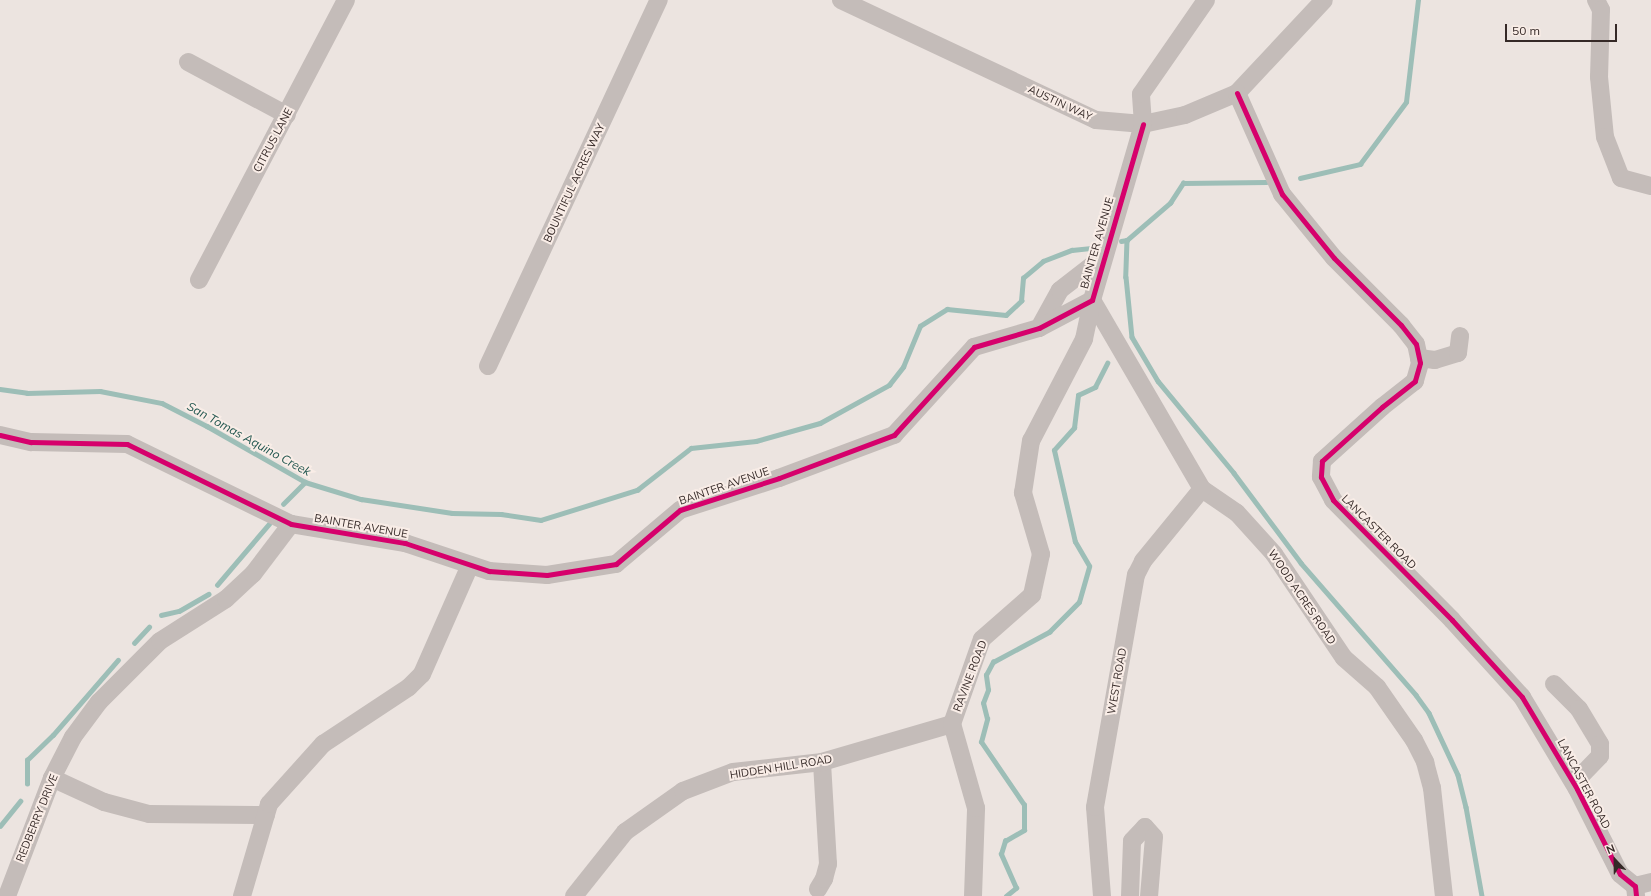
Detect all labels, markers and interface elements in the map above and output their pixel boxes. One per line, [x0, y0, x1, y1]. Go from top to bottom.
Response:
scale bar [1507, 16, 1619, 42]
text: 50 m [1512, 23, 1540, 38]
street label: AUSTIN WAY [1026, 82, 1094, 124]
street label: CITRUS LANE [251, 106, 295, 174]
street label: BOUNTIFUL ACRES WAY [541, 121, 607, 245]
street label: BAINTER AVENUE [1078, 196, 1116, 290]
water label: San Tomas Aquino Creek [185, 399, 313, 479]
street label: BAINTER AVENUE [677, 464, 771, 508]
street label: LANCASTER ROAD [1339, 492, 1419, 572]
street label: BAINTER AVENUE [313, 511, 409, 541]
street label: WOOD ACRES ROAD [1265, 547, 1339, 647]
street label: RAVINE ROAD [950, 639, 990, 713]
street label: WEST ROAD [1105, 647, 1129, 715]
street label: LANCASTER ROAD [1555, 737, 1613, 831]
street label: HIDDEN HILL ROAD [729, 752, 833, 782]
street label: REDBERRY DRIVE [13, 772, 61, 864]
north arrow [1595, 840, 1635, 880]
text: N [1604, 841, 1617, 857]

